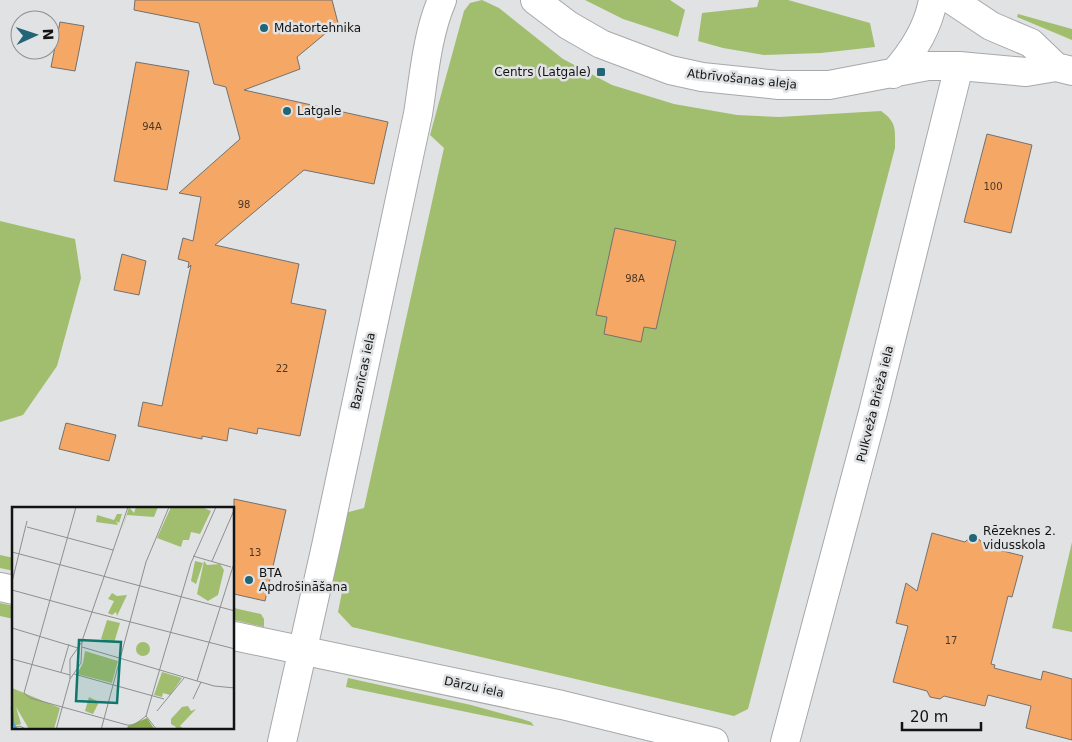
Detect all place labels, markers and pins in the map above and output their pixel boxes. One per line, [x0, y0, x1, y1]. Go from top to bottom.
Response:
place label: Mdatortehnika [274, 21, 361, 35]
marker: Mdatortehnika [258, 22, 270, 34]
place label: Centrs (Latgale) [494, 65, 591, 79]
marker: Centrs (Latgale) [595, 66, 607, 78]
place label: Latgale [297, 104, 341, 118]
marker: Latgale [281, 105, 293, 117]
place label: Rēzeknes 2. vidusskola [983, 524, 1056, 552]
marker: Rēzeknes 2. vidusskola [967, 532, 979, 544]
place label: BTA Apdrošināšana [259, 566, 348, 594]
marker: BTA Apdrošināšana [243, 574, 255, 586]

